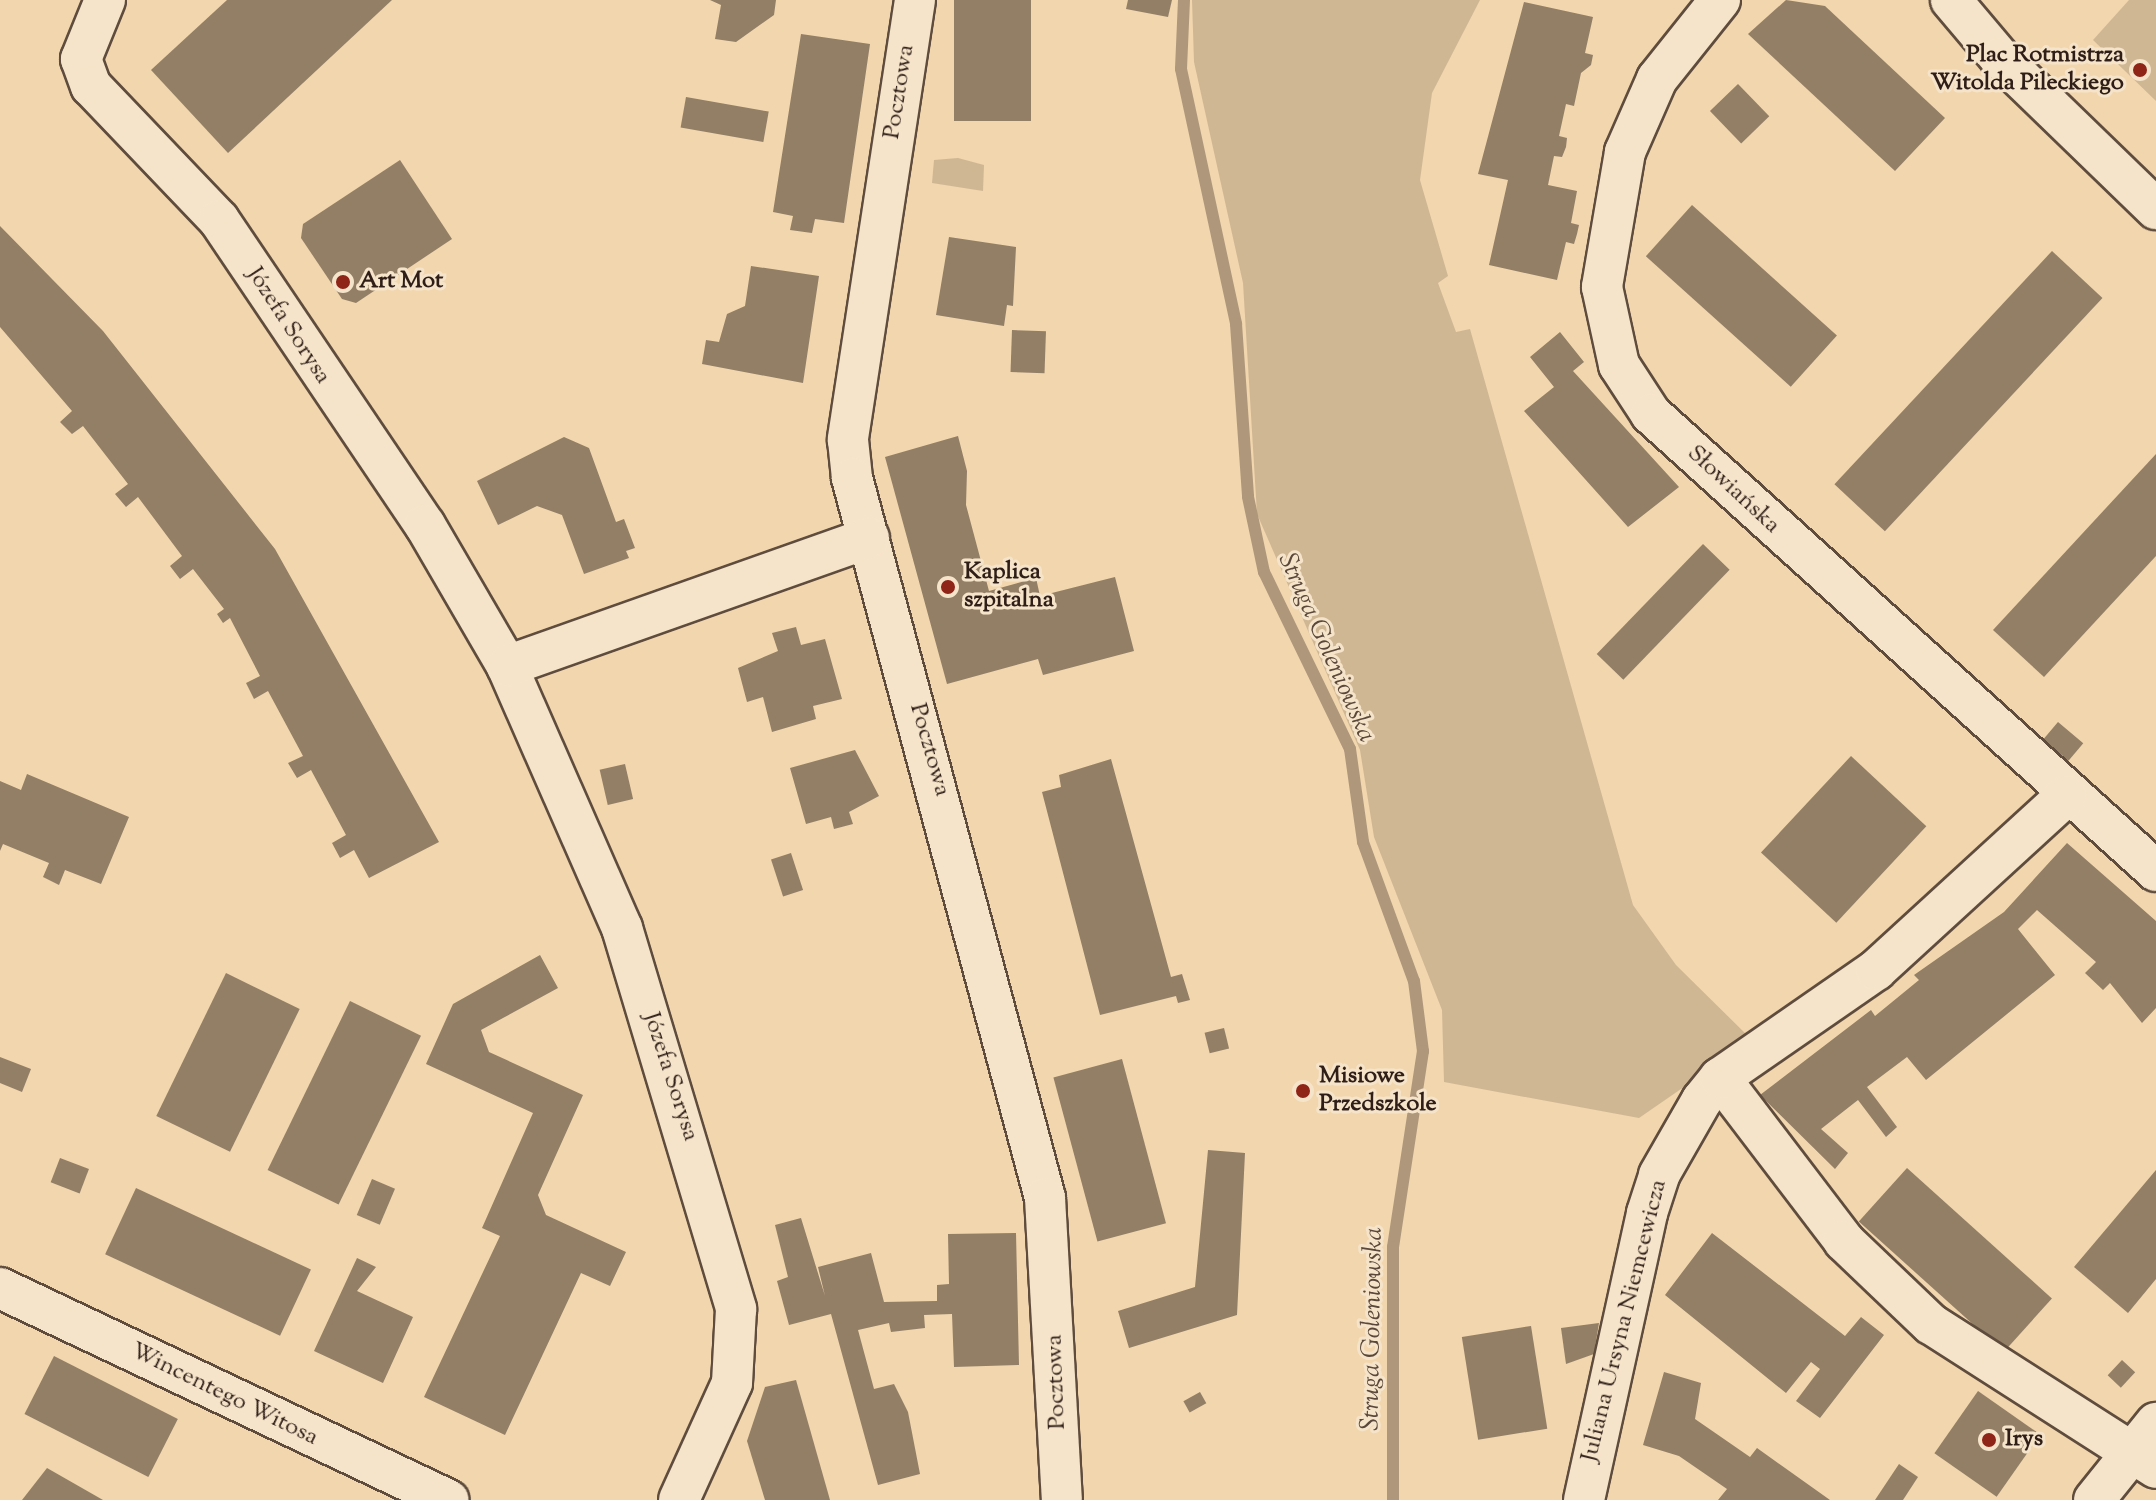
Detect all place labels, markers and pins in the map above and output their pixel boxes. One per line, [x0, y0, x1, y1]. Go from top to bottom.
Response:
place label: Plac Rotmistrza Witolda Pileckiego [1931, 42, 2124, 98]
marker: Plac Rotmistrza Witolda Pileckiego [2131, 61, 2149, 79]
place label: Art Mot [359, 268, 443, 296]
marker: Art Mot [334, 273, 352, 291]
place label: Kaplica szpitalna [964, 559, 1054, 615]
marker: Kaplica szpitalna [939, 578, 957, 596]
place label: Misiowe Przedszkole [1319, 1063, 1437, 1119]
marker: Misiowe Przedszkole [1294, 1082, 1312, 1100]
place label: Irys [2005, 1426, 2043, 1454]
marker: Irys [1980, 1431, 1998, 1449]

